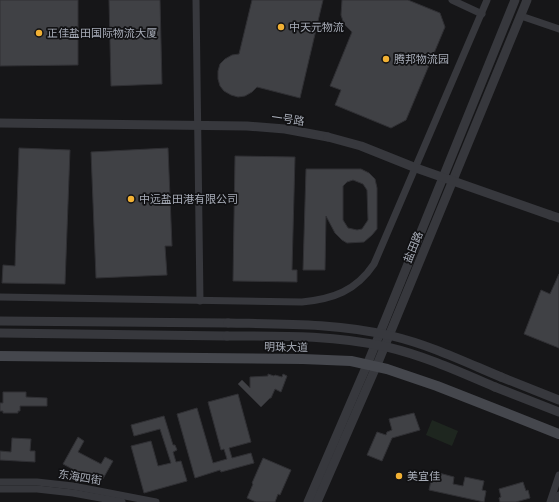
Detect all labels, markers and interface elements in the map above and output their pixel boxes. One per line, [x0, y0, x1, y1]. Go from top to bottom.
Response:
place label: 中天元物流 [289, 21, 344, 33]
marker: 中天元物流 [276, 22, 286, 32]
place label: 正佳盐田国际物流大厦 [47, 27, 157, 39]
marker: 正佳盐田国际物流大厦 [34, 28, 44, 38]
place label: 腾邦物流园 [394, 53, 449, 65]
marker: 腾邦物流园 [381, 54, 391, 64]
street label: 一号路 [271, 111, 305, 127]
place label: 中远盐田港有限公司 [139, 193, 238, 205]
marker: 中远盐田港有限公司 [126, 194, 136, 204]
street label: 盐田路 [401, 229, 425, 265]
street label: 明珠大道 [264, 341, 308, 353]
street label: 东海四街 [57, 468, 103, 486]
place label: 美宜佳 [407, 470, 440, 482]
marker: 美宜佳 [394, 471, 404, 481]

